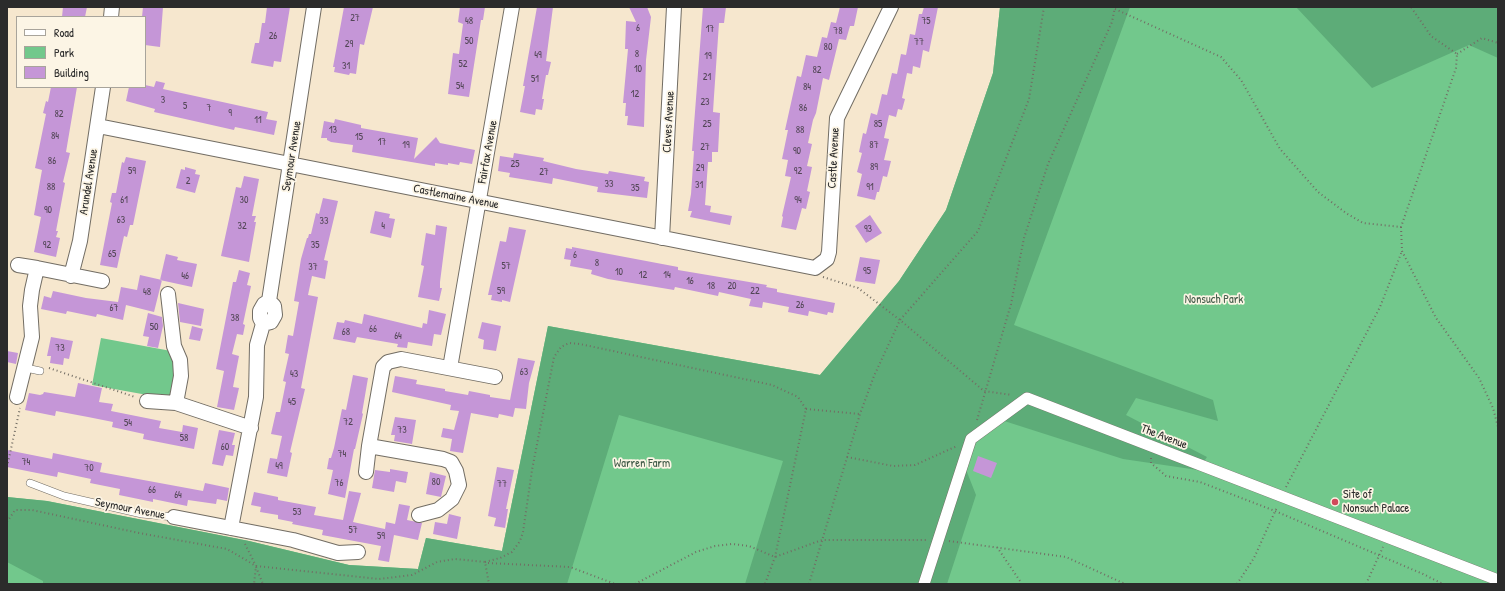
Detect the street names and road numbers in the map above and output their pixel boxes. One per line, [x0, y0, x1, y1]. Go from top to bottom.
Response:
street label: Cleves Avenue [660, 91, 678, 153]
street label: Fairfax Avenue [475, 119, 501, 185]
street label: Seymour Avenue [279, 120, 305, 192]
street label: Castle Avenue [825, 127, 843, 189]
street label: Arundel Avenue [77, 148, 101, 216]
street label: Castlemaine Avenue [412, 182, 500, 212]
street label: The Avenue [1139, 422, 1189, 452]
street label: Seymour Avenue [94, 495, 166, 523]

